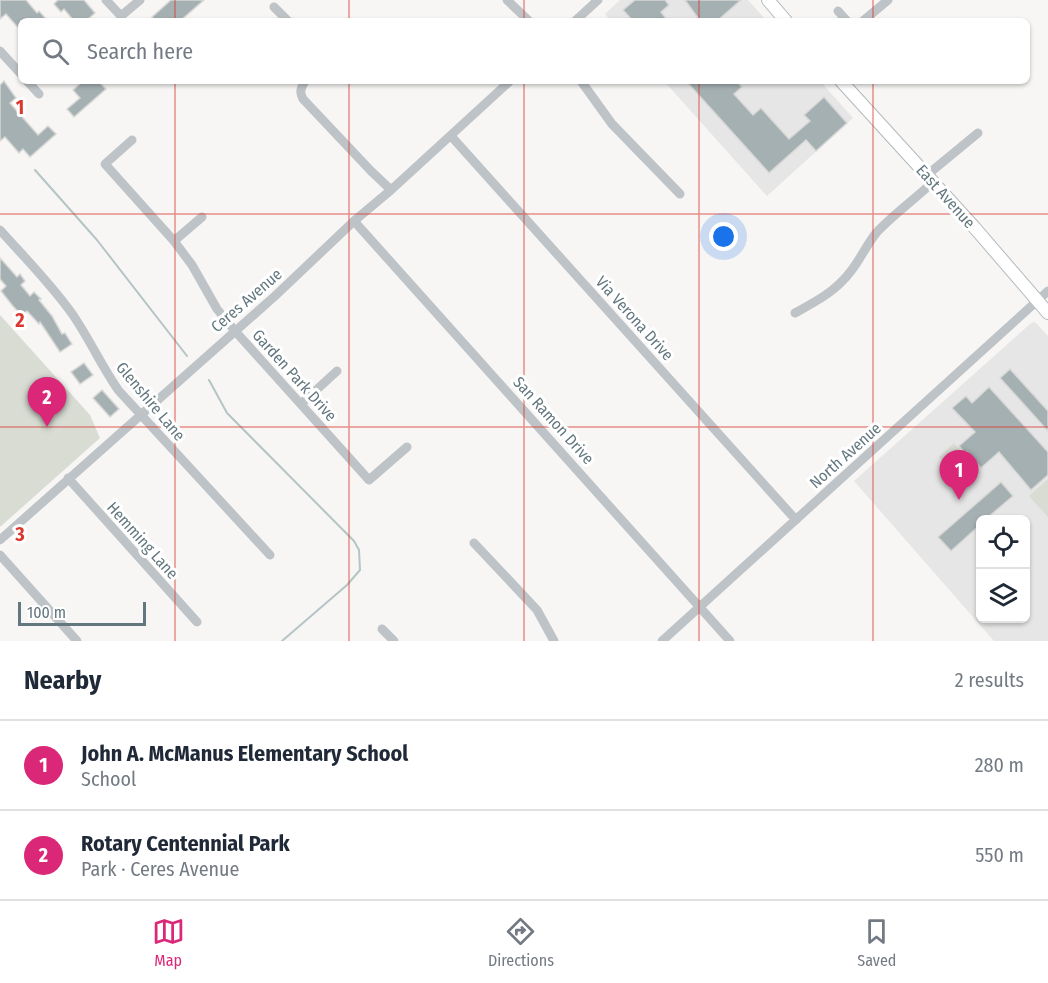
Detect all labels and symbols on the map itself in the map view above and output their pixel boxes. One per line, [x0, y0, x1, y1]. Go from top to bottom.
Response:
text: 1 [16, 95, 24, 119]
street label: East Avenue [912, 161, 979, 232]
your location [709, 222, 738, 251]
street label: Ceres Avenue [207, 264, 286, 336]
street label: Via Verona Drive [592, 272, 678, 364]
text: 2 [14, 308, 25, 332]
street label: Garden Park Drive [248, 326, 341, 425]
street label: Glenshire Lane [112, 358, 189, 445]
street label: San Ramon Drive [509, 373, 598, 468]
pin: 2 [28, 378, 66, 427]
street label: North Avenue [806, 418, 885, 492]
pin: 1 [940, 450, 978, 500]
street label: Hemming Lane [103, 498, 182, 583]
text: 3 [14, 522, 25, 546]
scale bar [18, 599, 146, 626]

